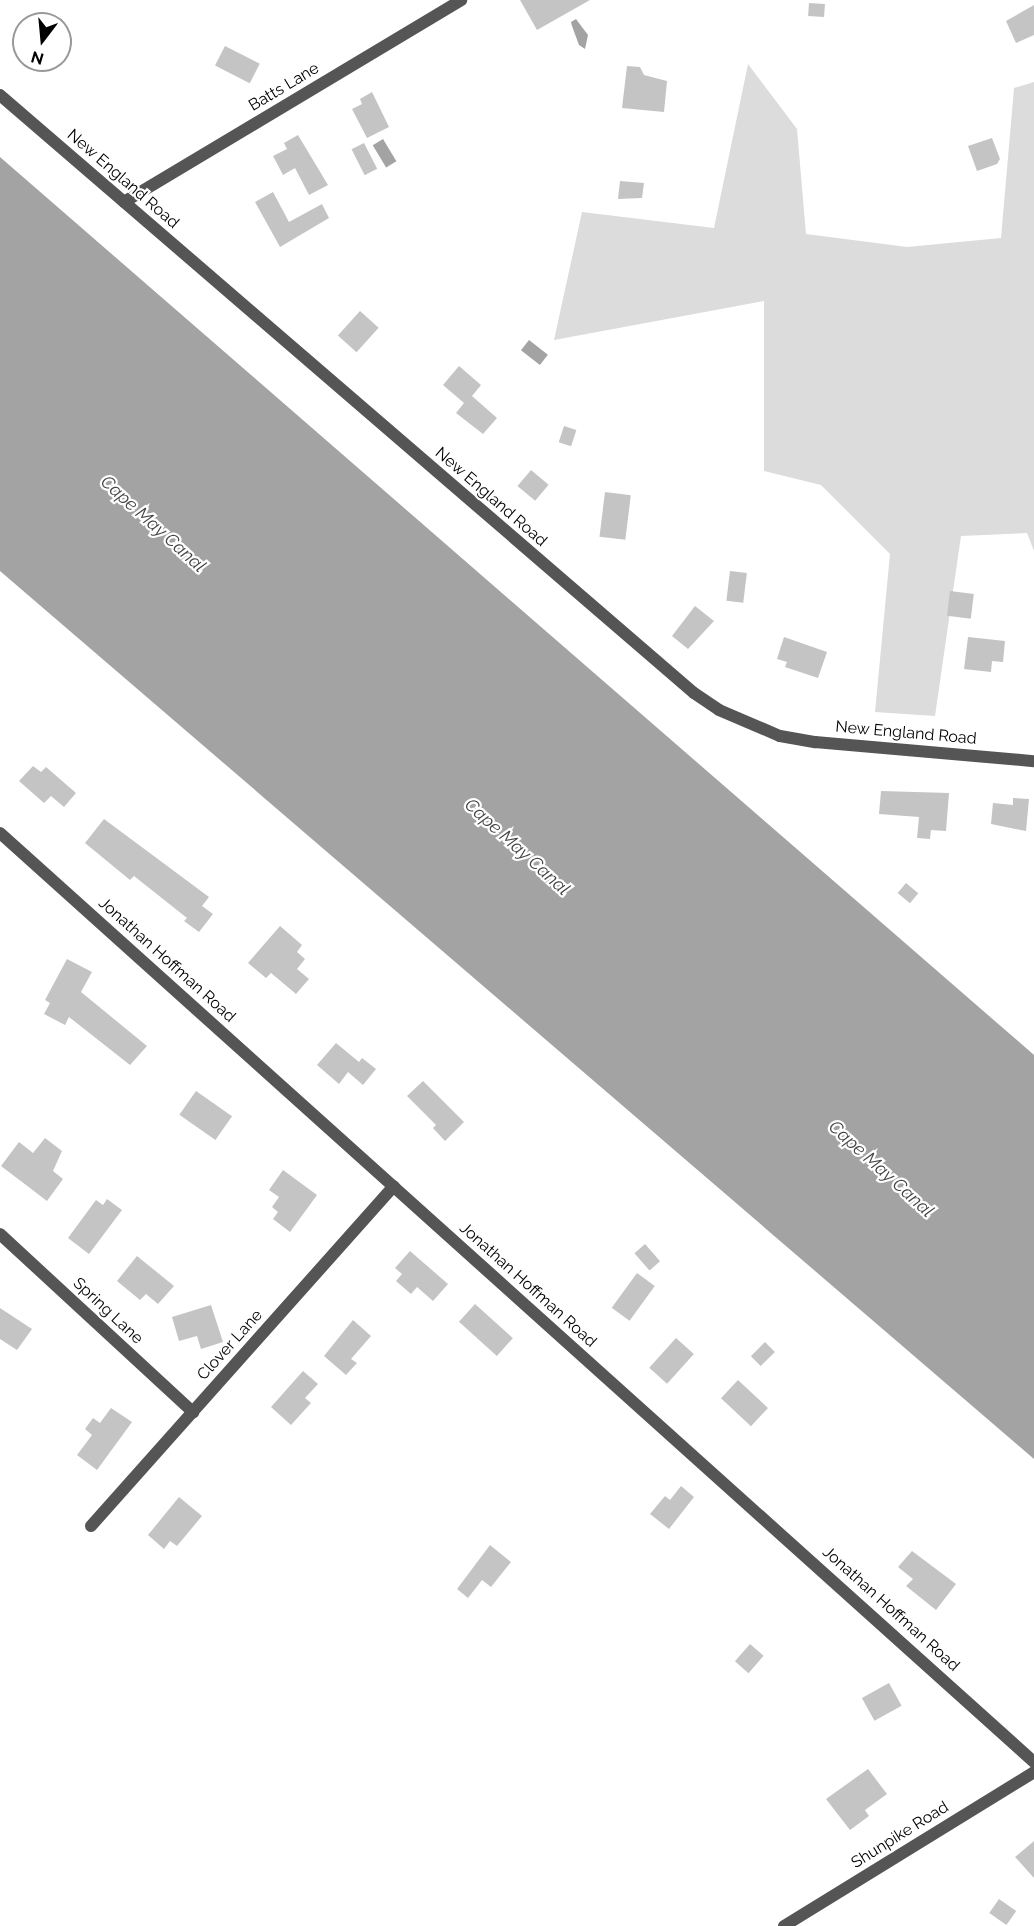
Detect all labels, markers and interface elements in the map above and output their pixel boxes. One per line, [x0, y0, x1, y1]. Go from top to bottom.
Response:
north arrow [12, 12, 72, 72]
text: N [29, 47, 46, 69]
street label: Batts Lane [245, 59, 323, 115]
street label: New England Road [63, 125, 183, 233]
street label: New England Road [431, 443, 551, 551]
water label: Cape May Canal [96, 471, 210, 577]
street label: New England Road [834, 717, 978, 749]
water label: Cape May Canal [460, 794, 574, 900]
street label: Jonathan Hoffman Road [95, 893, 239, 1027]
water label: Cape May Canal [824, 1116, 938, 1222]
street label: Jonathan Hoffman Road [456, 1218, 600, 1352]
street label: Spring Lane [69, 1274, 147, 1348]
street label: Clover Lane [193, 1306, 267, 1384]
street label: Jonathan Hoffman Road [819, 1542, 963, 1676]
street label: Shunpike Road [848, 1797, 952, 1873]

